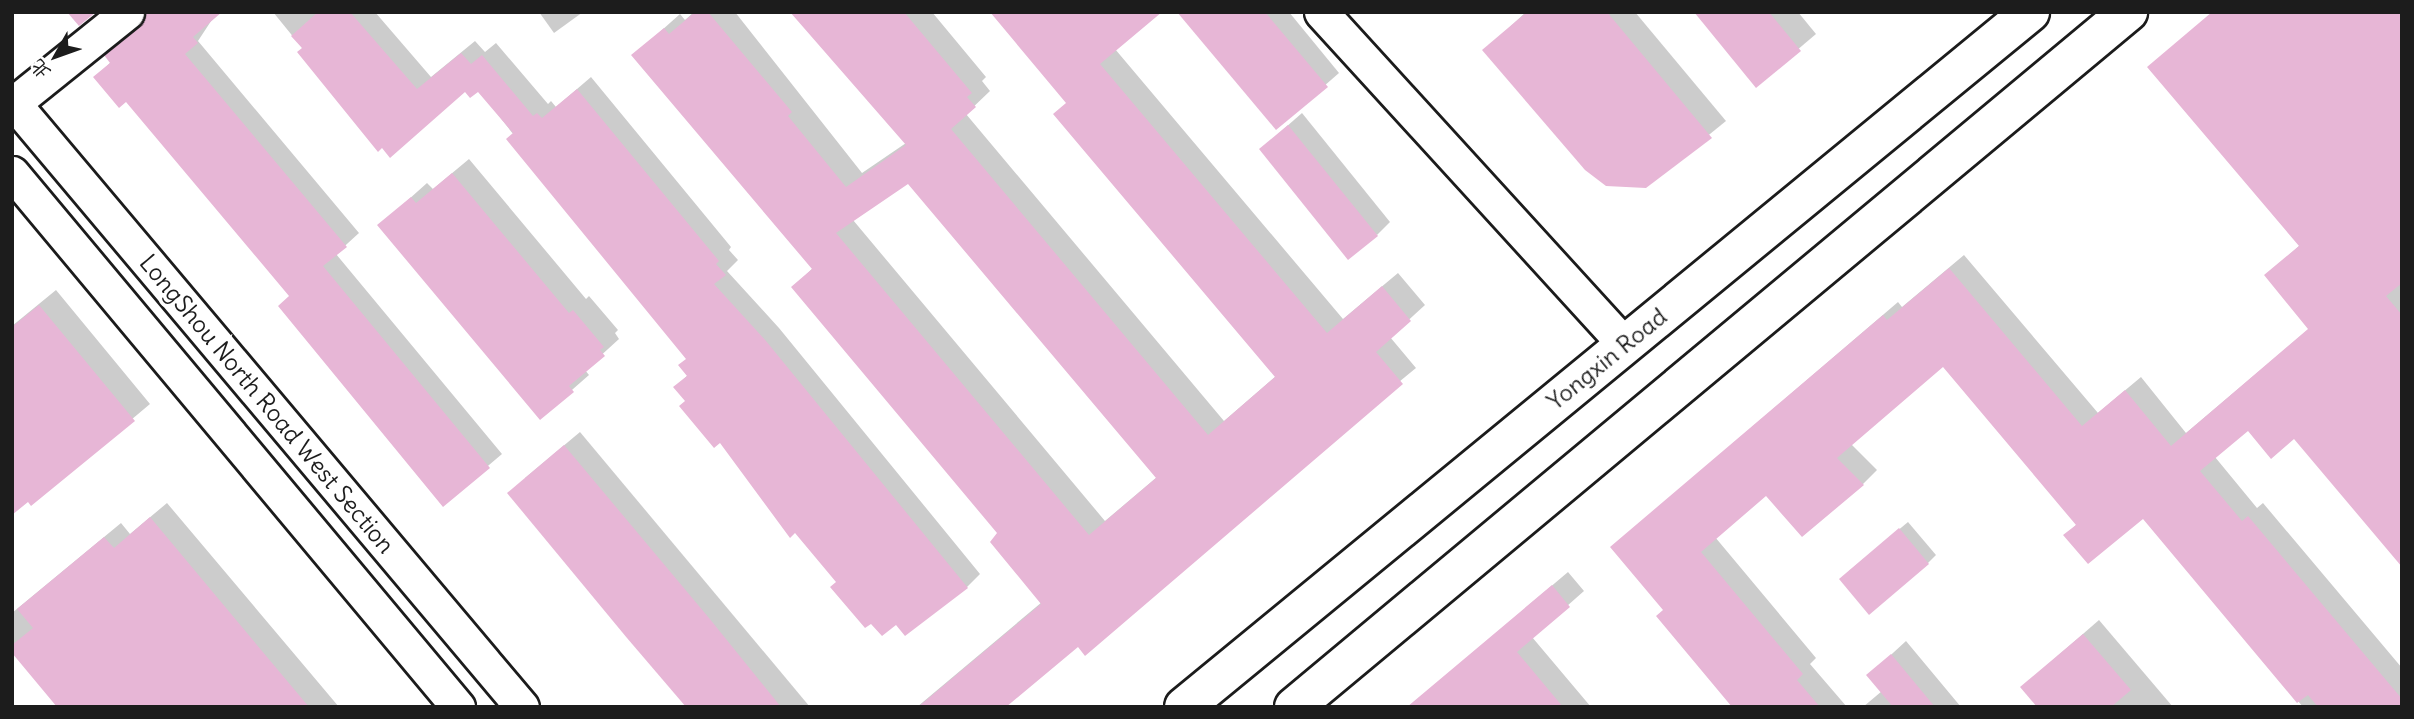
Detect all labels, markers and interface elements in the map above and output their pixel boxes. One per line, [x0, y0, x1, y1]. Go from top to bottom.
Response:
north arrow [21, 21, 91, 91]
text: 北 [25, 55, 55, 85]
street label: LongShou North Road West Section [133, 249, 401, 559]
street label: Yongxin Road [1541, 302, 1673, 416]

